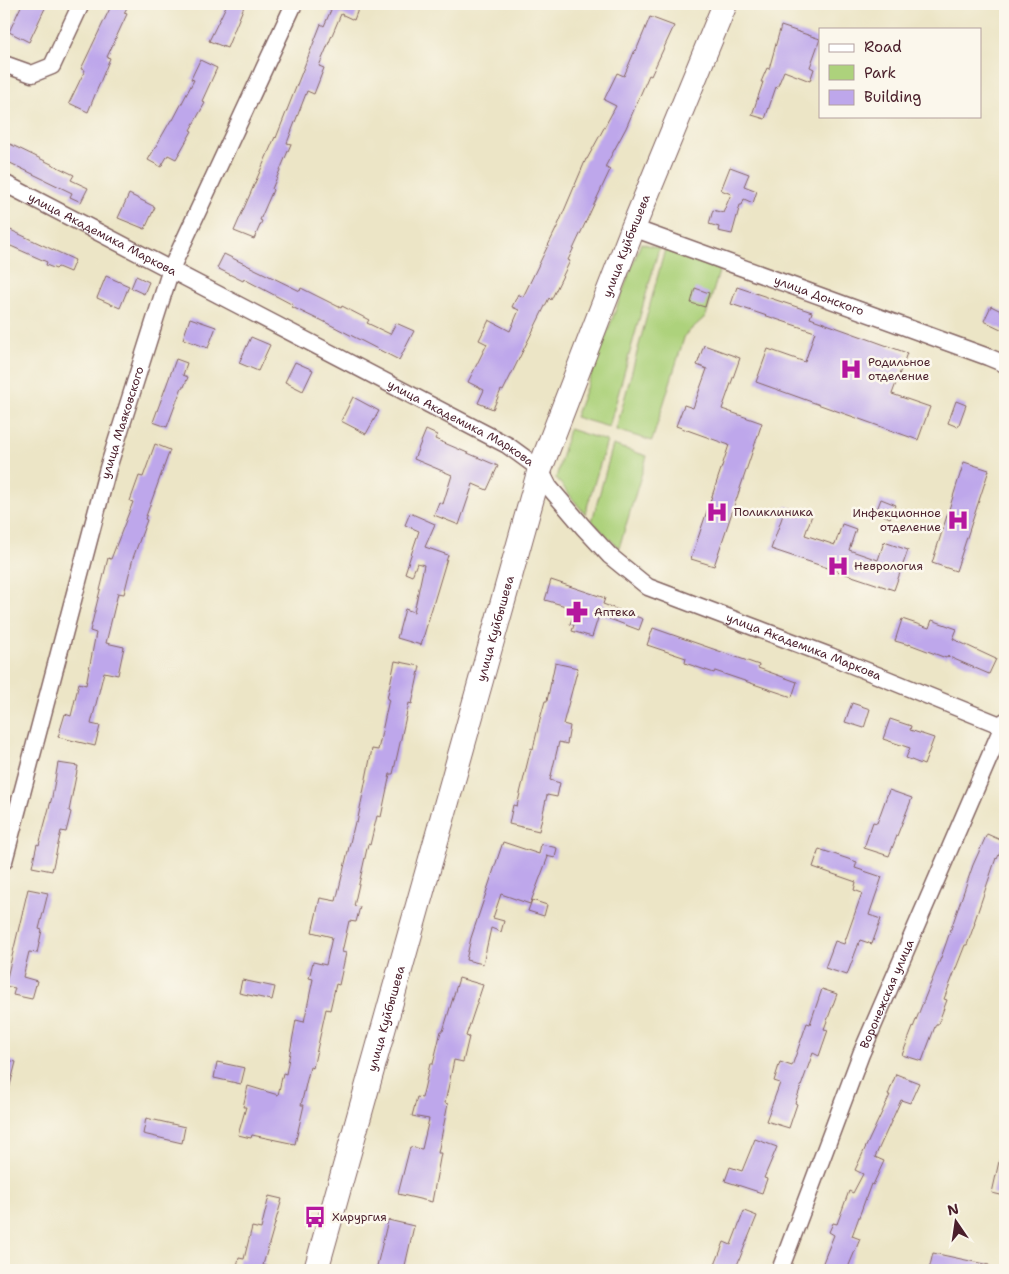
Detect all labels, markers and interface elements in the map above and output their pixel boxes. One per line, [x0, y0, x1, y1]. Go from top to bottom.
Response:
legend [819, 28, 982, 118]
text: Road [864, 37, 902, 57]
text: Park [864, 63, 896, 83]
text: Building [864, 87, 921, 107]
street label: улица Академика Маркова [25, 189, 180, 280]
street label: улица Куйбышева [599, 192, 654, 300]
street label: улица Донского [772, 272, 866, 319]
place label: Родильное отделение [868, 354, 931, 384]
hospital icon: Родильное отделение [838, 356, 864, 382]
street label: улица Маяковского [97, 364, 148, 481]
street label: улица Академика Маркова [385, 376, 538, 470]
hospital icon: Поликлиника [704, 499, 730, 525]
place label: Поликлиника [734, 504, 813, 520]
place label: Инфекционное отделение [853, 505, 941, 535]
hospital icon: Инфекционное отделение [945, 507, 971, 533]
hospital icon: Неврология [825, 553, 851, 579]
place label: Неврология [854, 558, 923, 574]
street label: улица Куйбышева [473, 573, 518, 683]
pharmacy icon: Аптека [564, 599, 590, 625]
place label: Аптека [594, 604, 636, 620]
street label: улица Академика Маркова [724, 609, 884, 684]
street label: Воронежская улица [856, 937, 918, 1051]
street label: улица Куйбышева [364, 963, 409, 1073]
north arrow [932, 1196, 982, 1246]
text: N [946, 1199, 961, 1219]
bus stop icon: Хирургия [302, 1204, 328, 1230]
place label: Хирургия [332, 1209, 387, 1225]

